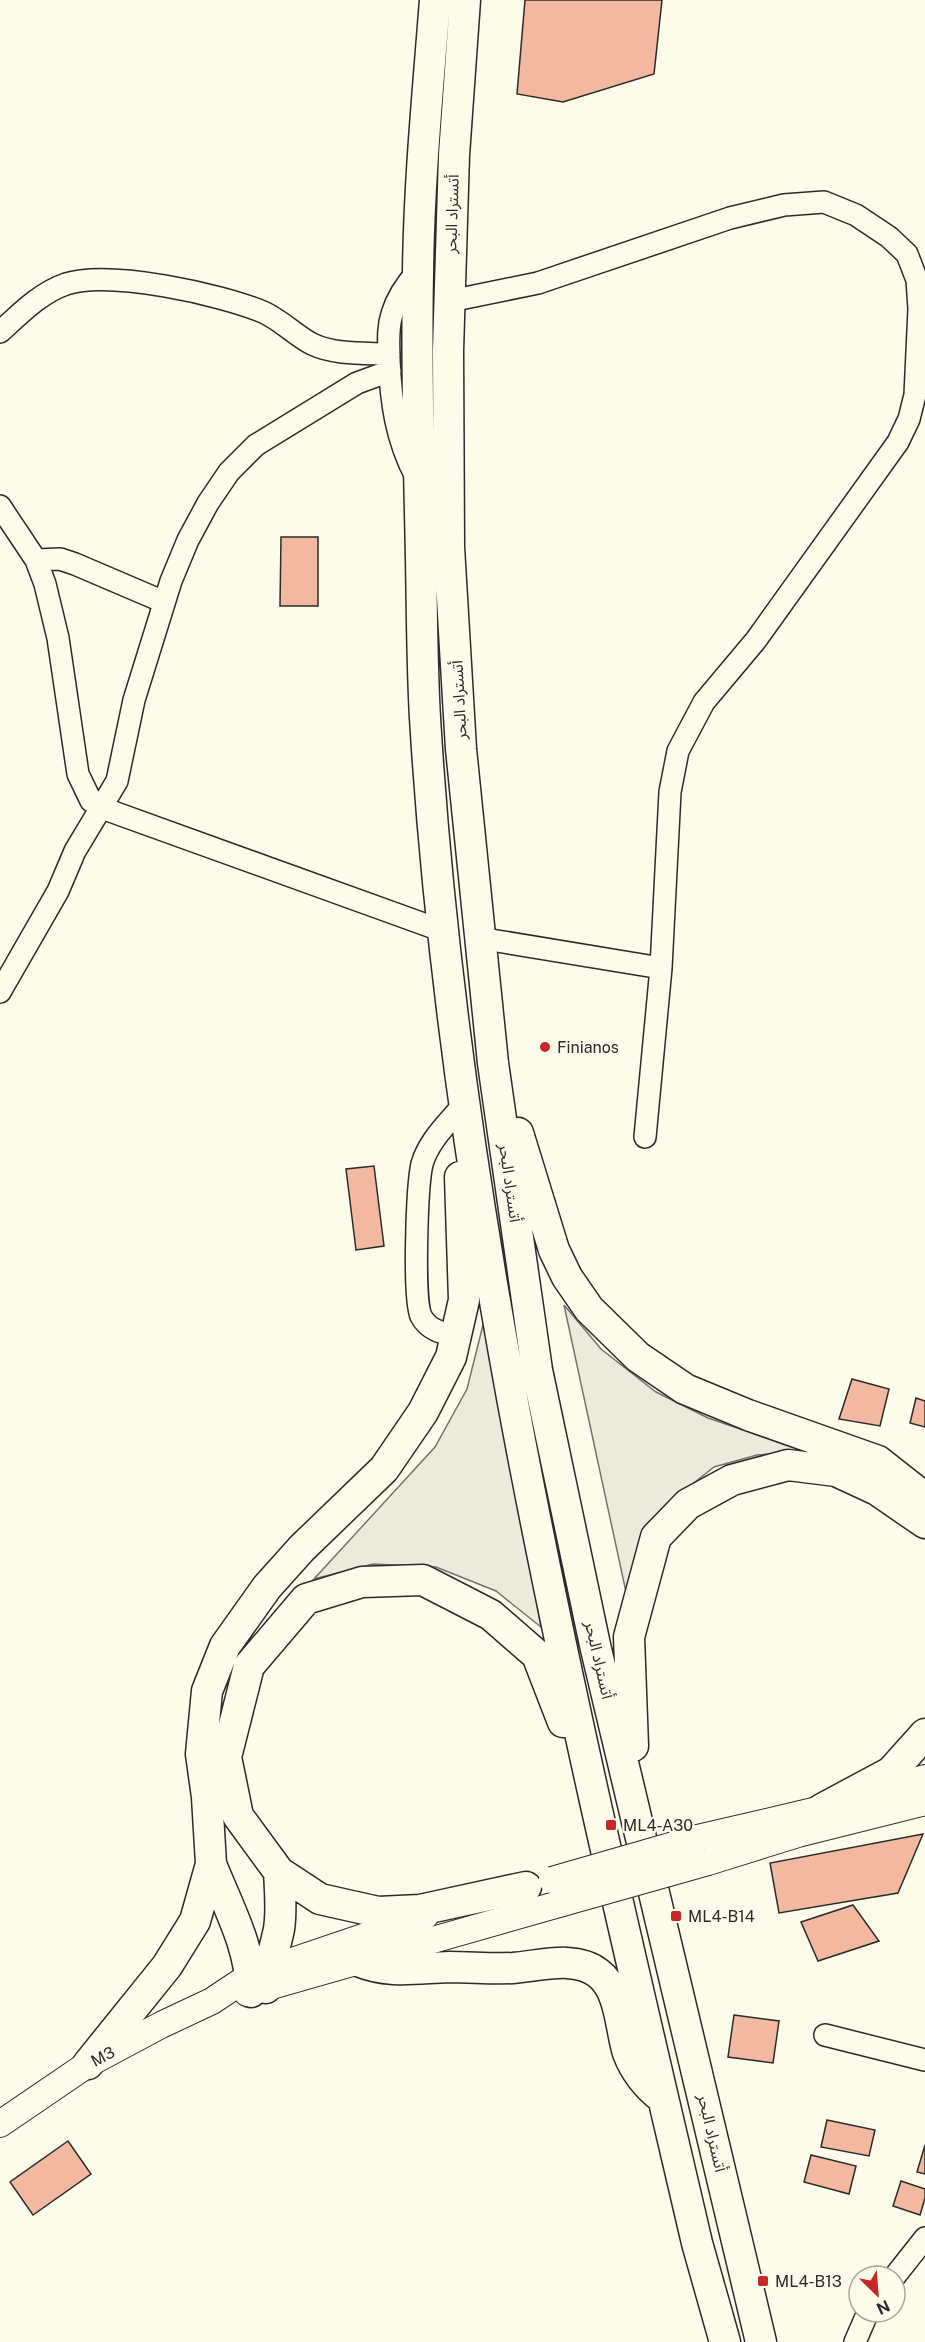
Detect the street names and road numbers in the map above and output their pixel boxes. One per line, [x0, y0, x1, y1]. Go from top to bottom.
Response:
street label: أتستراد البحر [441, 174, 463, 255]
street label: أتستراد البحر [447, 660, 471, 741]
street label: أتستراد البحر [495, 1141, 525, 1224]
street label: أتستراد البحر [581, 1618, 617, 1701]
street label: M3 [87, 2042, 118, 2070]
street label: أتستراد البحر [694, 2091, 730, 2174]

